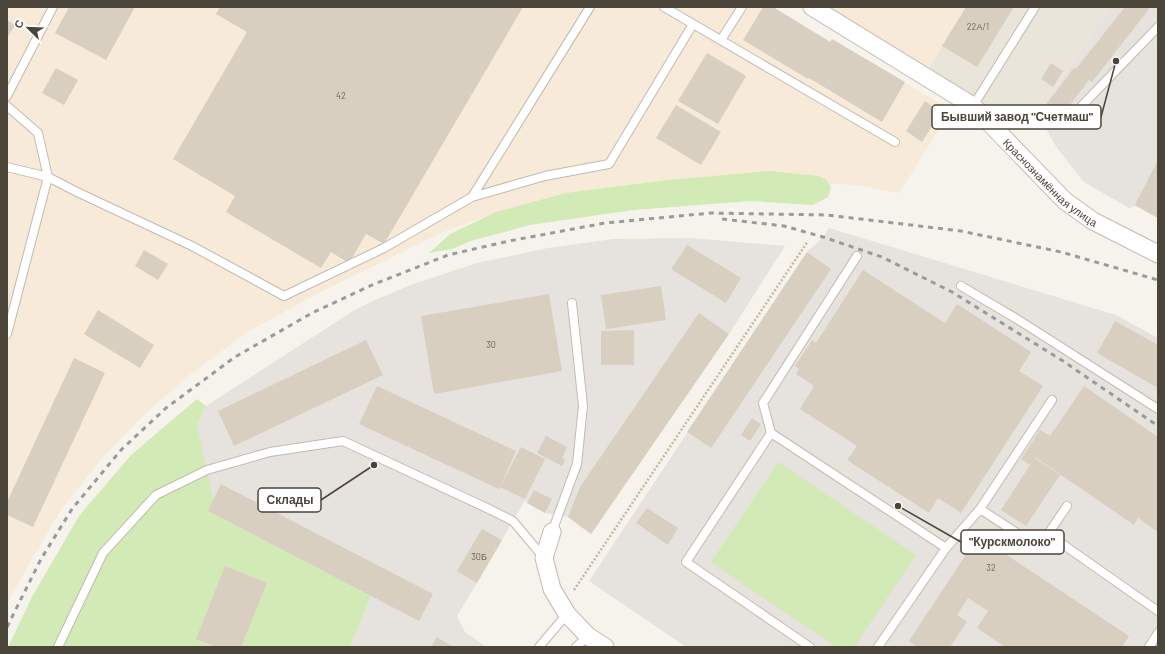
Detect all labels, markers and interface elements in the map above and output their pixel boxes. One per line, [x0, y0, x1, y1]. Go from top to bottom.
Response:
north arrow [8, 8, 48, 48]
text: С [11, 18, 26, 30]
house number: 22А/1 [967, 21, 989, 32]
house number: 42 [336, 90, 346, 101]
callout: Бывший завод "Счетмаш" [932, 105, 1101, 129]
text: Бывший завод "Счетмаш" [941, 109, 1094, 124]
street label: Краснознамённая улица [1001, 135, 1101, 229]
house number: 30 [486, 339, 496, 350]
callout: Склады [258, 488, 321, 512]
text: Склады [267, 492, 313, 507]
callout: "Курскмолоко" [961, 530, 1064, 554]
text: "Курскмолоко" [969, 534, 1056, 549]
house number: 30Б [471, 551, 487, 562]
house number: 32 [986, 562, 996, 573]

